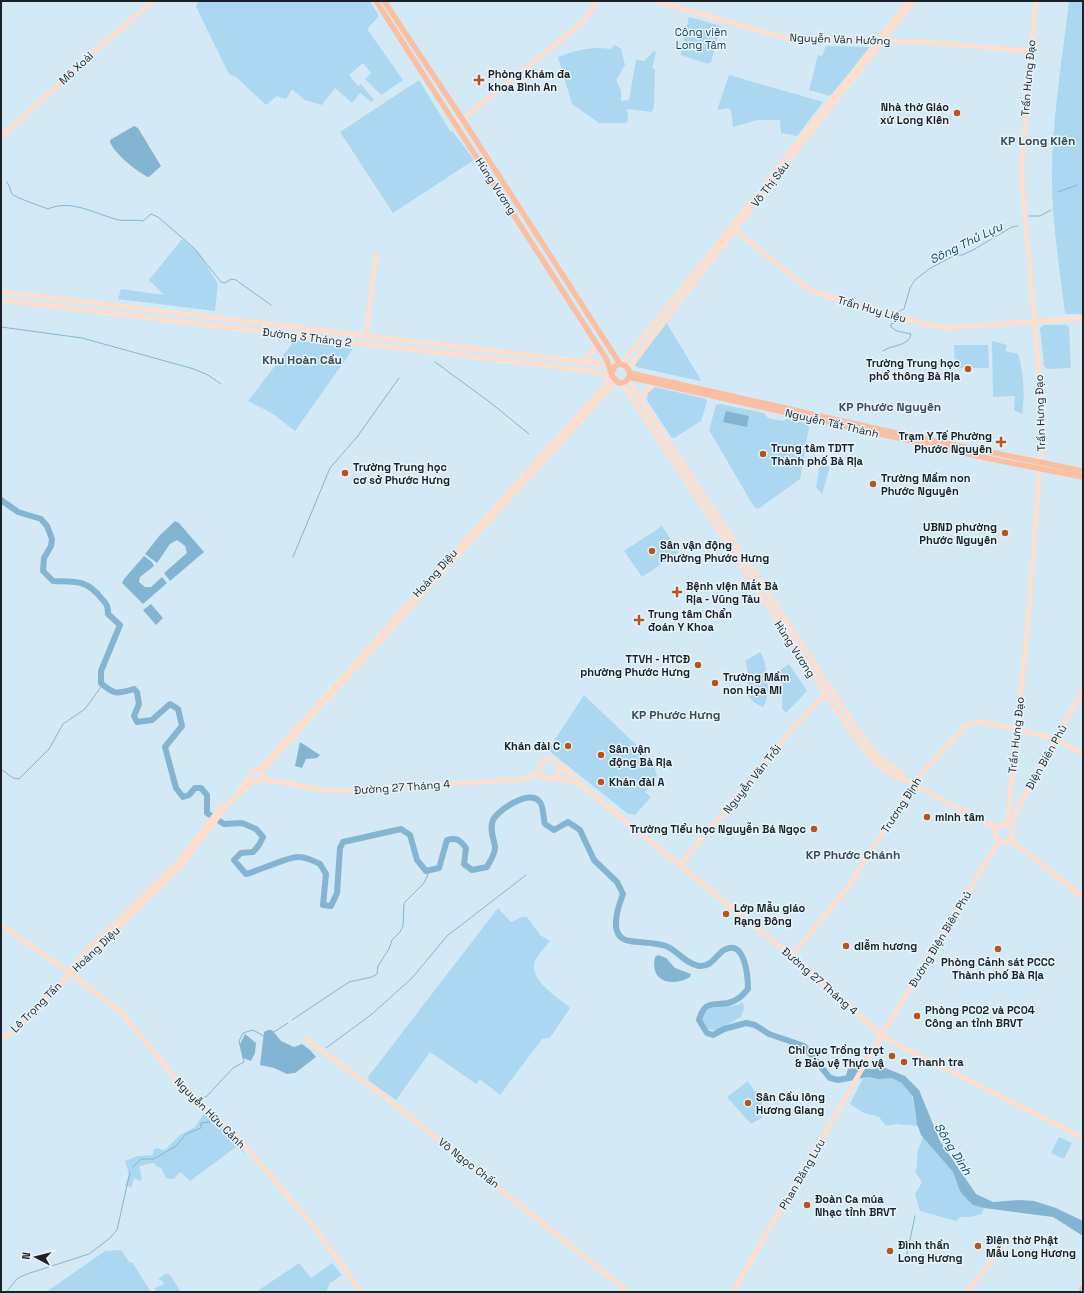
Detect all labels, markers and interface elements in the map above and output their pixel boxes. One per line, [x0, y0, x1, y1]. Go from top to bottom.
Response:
park label: Công viên Long Tâm [675, 25, 727, 52]
street label: Nguyễn Văn Hưởng [789, 30, 891, 48]
street label: Trần Hưng Đạo [1018, 39, 1038, 117]
street label: Mô Xoài [56, 48, 96, 87]
place label: Phòng Khám đa khoa Bình An [488, 67, 571, 94]
marker: Phòng Khám đa khoa Bình An [473, 74, 485, 86]
place label: Nhà thờ Giáo xứ Long Kiên [880, 100, 949, 127]
marker: Nhà thờ Giáo xứ Long Kiên [952, 108, 962, 118]
district label: KP Long Kiên [1001, 133, 1075, 149]
street label: Hùng Vương [472, 155, 520, 217]
street label: Võ Thị Sáu [748, 158, 792, 210]
water label: Sông Thủ Lựu [927, 218, 1006, 268]
street label: Trần Huy Liệu [836, 292, 908, 326]
street label: Đường 3 Tháng 2 [262, 325, 353, 349]
district label: Khu Hoàn Cầu [262, 352, 342, 368]
place label: Trường Trung học phổ thông Bà Rịa [866, 356, 961, 383]
marker: Trường Trung học phổ thông Bà Rịa [963, 364, 973, 374]
street label: Trần Hưng Đạo [1032, 374, 1048, 452]
district label: KP Phước Nguyên [839, 399, 941, 415]
street label: Nguyễn Tất Thành [784, 405, 880, 441]
place label: Trạm Y Tế Phường Phước Nguyên [898, 429, 992, 456]
marker: Trạm Y Tế Phường Phước Nguyên [995, 436, 1007, 448]
place label: Trung tâm TDTT Thành phố Bà Rịa [771, 441, 864, 468]
marker: Trung tâm TDTT Thành phố Bà Rịa [758, 449, 768, 459]
place label: Trường Trung học cơ sở Phước Hưng [353, 460, 450, 487]
marker: Trường Trung học cơ sở Phước Hưng [340, 468, 350, 478]
place label: Trường Mầm non Phước Nguyên [881, 471, 971, 498]
marker: Trường Mầm non Phước Nguyên [868, 479, 878, 489]
place label: UBND phường Phước Nguyên [919, 520, 997, 547]
marker: UBND phường Phước Nguyên [1000, 528, 1010, 538]
place label: Sân vận động Phường Phước Hưng [660, 538, 769, 565]
street label: Hoàng Diệu [410, 546, 460, 600]
marker: Sân vận động Phường Phước Hưng [647, 546, 657, 556]
place label: Bệnh viện Mắt Bà Rịa - Vũng Tàu [686, 579, 779, 606]
marker: Bệnh viện Mắt Bà Rịa - Vũng Tàu [671, 586, 683, 598]
place label: Trung tâm Chẩn đoán Y Khoa [648, 607, 732, 634]
marker: Trung tâm Chẩn đoán Y Khoa [633, 614, 645, 626]
street label: Hùng Vương [771, 618, 819, 680]
place label: TTVH - HTCĐ phường Phước Hưng [580, 652, 690, 679]
marker: TTVH - HTCĐ phường Phước Hưng [693, 660, 703, 670]
place label: Trường Mầm non Họa Mi [723, 670, 789, 697]
marker: Trường Mầm non Họa Mi [710, 678, 720, 688]
street label: Trần Hưng Đạo [1005, 696, 1027, 774]
district label: KP Phước Hưng [632, 707, 720, 723]
street label: Điện Biên Phủ [1022, 722, 1070, 792]
place label: Khán đài C [504, 739, 560, 753]
marker: Khán đài C [563, 741, 573, 751]
street label: Nguyễn Văn Trỗi [720, 741, 784, 816]
place label: Sân vận động Bà Rịa [609, 742, 673, 769]
marker: Sân vận động Bà Rịa [596, 750, 606, 760]
street label: Trương Định [878, 774, 924, 836]
place label: Khán đài A [609, 775, 665, 789]
street label: Đường 27 Tháng 4 [354, 777, 451, 797]
marker: Khán đài A [596, 777, 606, 787]
place label: minh tâm [935, 810, 984, 824]
marker: minh tâm [922, 812, 932, 822]
place label: Trường Tiểu học Nguyễn Bá Ngọc [630, 822, 807, 836]
marker: Trường Tiểu học Nguyễn Bá Ngọc [809, 824, 819, 834]
district label: KP Phước Chánh [806, 847, 900, 863]
street label: Đường Điện Biên Phủ [906, 888, 974, 990]
place label: Lớp Mẫu giáo Rạng Đông [734, 901, 806, 928]
marker: Lớp Mẫu giáo Rạng Đông [721, 909, 731, 919]
street label: Hoàng Diệu [69, 923, 123, 975]
place label: diễm hương [854, 939, 917, 953]
marker: diễm hương [841, 941, 851, 951]
street label: Đường 27 Tháng 4 [779, 944, 861, 1018]
marker: Phòng Cảnh sát PCCC Thành phố Bà Rịa [993, 944, 1003, 954]
place label: Phòng Cảnh sát PCCC Thành phố Bà Rịa [941, 955, 1055, 982]
street label: Lê Trọng Tấn [8, 979, 64, 1035]
place label: Phòng PC02 và PC04 Công an tỉnh BRVT [925, 1003, 1035, 1030]
marker: Phòng PC02 và PC04 Công an tỉnh BRVT [912, 1011, 922, 1021]
place label: Chi cục Trồng trọt & Bảo vệ Thực vậ [788, 1043, 885, 1070]
marker: Chi cục Trồng trọt & Bảo vệ Thực vậ [887, 1051, 897, 1061]
place label: Thanh tra [912, 1055, 964, 1069]
marker: Thanh tra [899, 1057, 909, 1067]
street label: Nguyễn Hữu Cảnh [172, 1075, 248, 1151]
place label: Sân Cầu lông Hương Giang [756, 1090, 825, 1117]
marker: Sân Cầu lông Hương Giang [743, 1098, 753, 1108]
water label: Sông Dinh [931, 1120, 976, 1179]
street label: Võ Ngọc Chấn [436, 1135, 502, 1191]
street label: Phan Đăng Lưu [776, 1136, 828, 1212]
place label: Đoàn Ca múa Nhạc tỉnh BRVT [815, 1192, 897, 1219]
marker: Đoàn Ca múa Nhạc tỉnh BRVT [802, 1200, 812, 1210]
place label: Điện thờ Phật Mẫu Long Hương [986, 1233, 1076, 1260]
north arrow [16, 1237, 56, 1277]
place label: Đình thần Long Hương [898, 1238, 963, 1265]
marker: Điện thờ Phật Mẫu Long Hương [973, 1241, 983, 1251]
marker: Đình thần Long Hương [885, 1246, 895, 1256]
text: N [19, 1251, 33, 1260]

